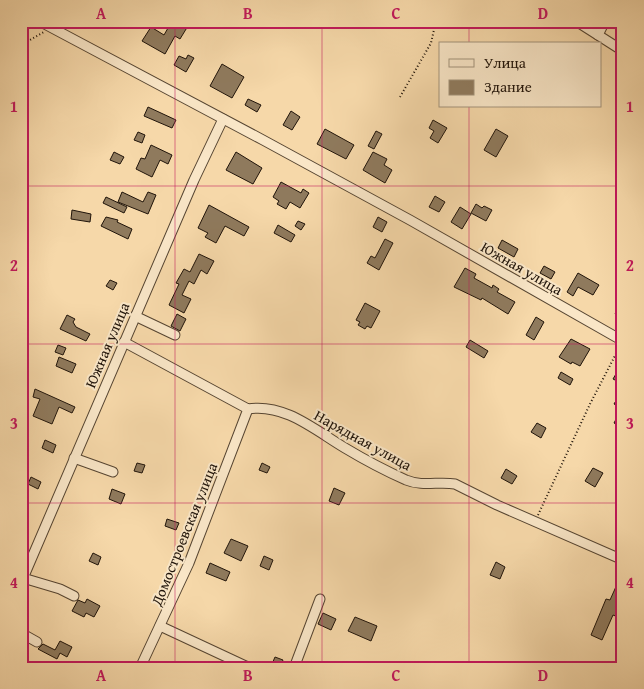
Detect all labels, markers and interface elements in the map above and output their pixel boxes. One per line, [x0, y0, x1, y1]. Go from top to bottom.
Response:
text: A [96, 1, 107, 25]
text: B [243, 1, 253, 25]
text: C [391, 1, 401, 25]
text: D [538, 1, 548, 25]
legend [439, 42, 602, 108]
text: Улица [484, 52, 527, 73]
text: Здание [484, 76, 532, 97]
text: 1 [10, 94, 18, 118]
text: 1 [626, 94, 634, 118]
street label: Южная улица [477, 236, 567, 300]
text: 2 [10, 253, 18, 277]
text: 2 [626, 253, 634, 277]
street label: Южная улица [80, 298, 135, 391]
street label: Нарядная улица [311, 405, 416, 476]
text: 3 [10, 411, 18, 435]
text: 3 [626, 411, 634, 435]
street label: Домостроевская улица [145, 459, 223, 610]
text: 4 [10, 570, 18, 594]
text: 4 [626, 570, 634, 594]
text: A [96, 663, 107, 687]
text: B [243, 663, 253, 687]
text: C [391, 663, 401, 687]
text: D [538, 663, 548, 687]

